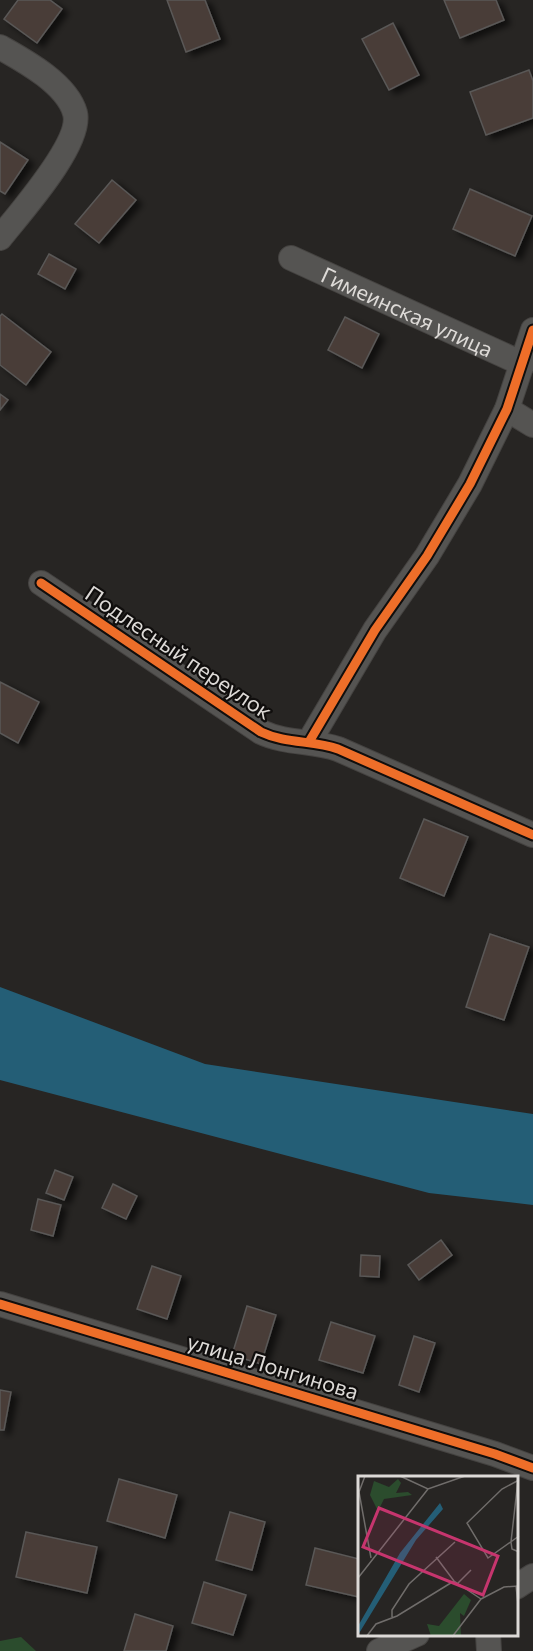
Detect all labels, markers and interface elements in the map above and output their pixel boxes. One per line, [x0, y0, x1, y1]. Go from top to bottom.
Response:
street label: Гимеинская улица [317, 260, 497, 362]
street label: Подлесный переулок [80, 579, 278, 725]
street label: улица Лонгинова [184, 1327, 362, 1405]
inset map [358, 1476, 518, 1636]

